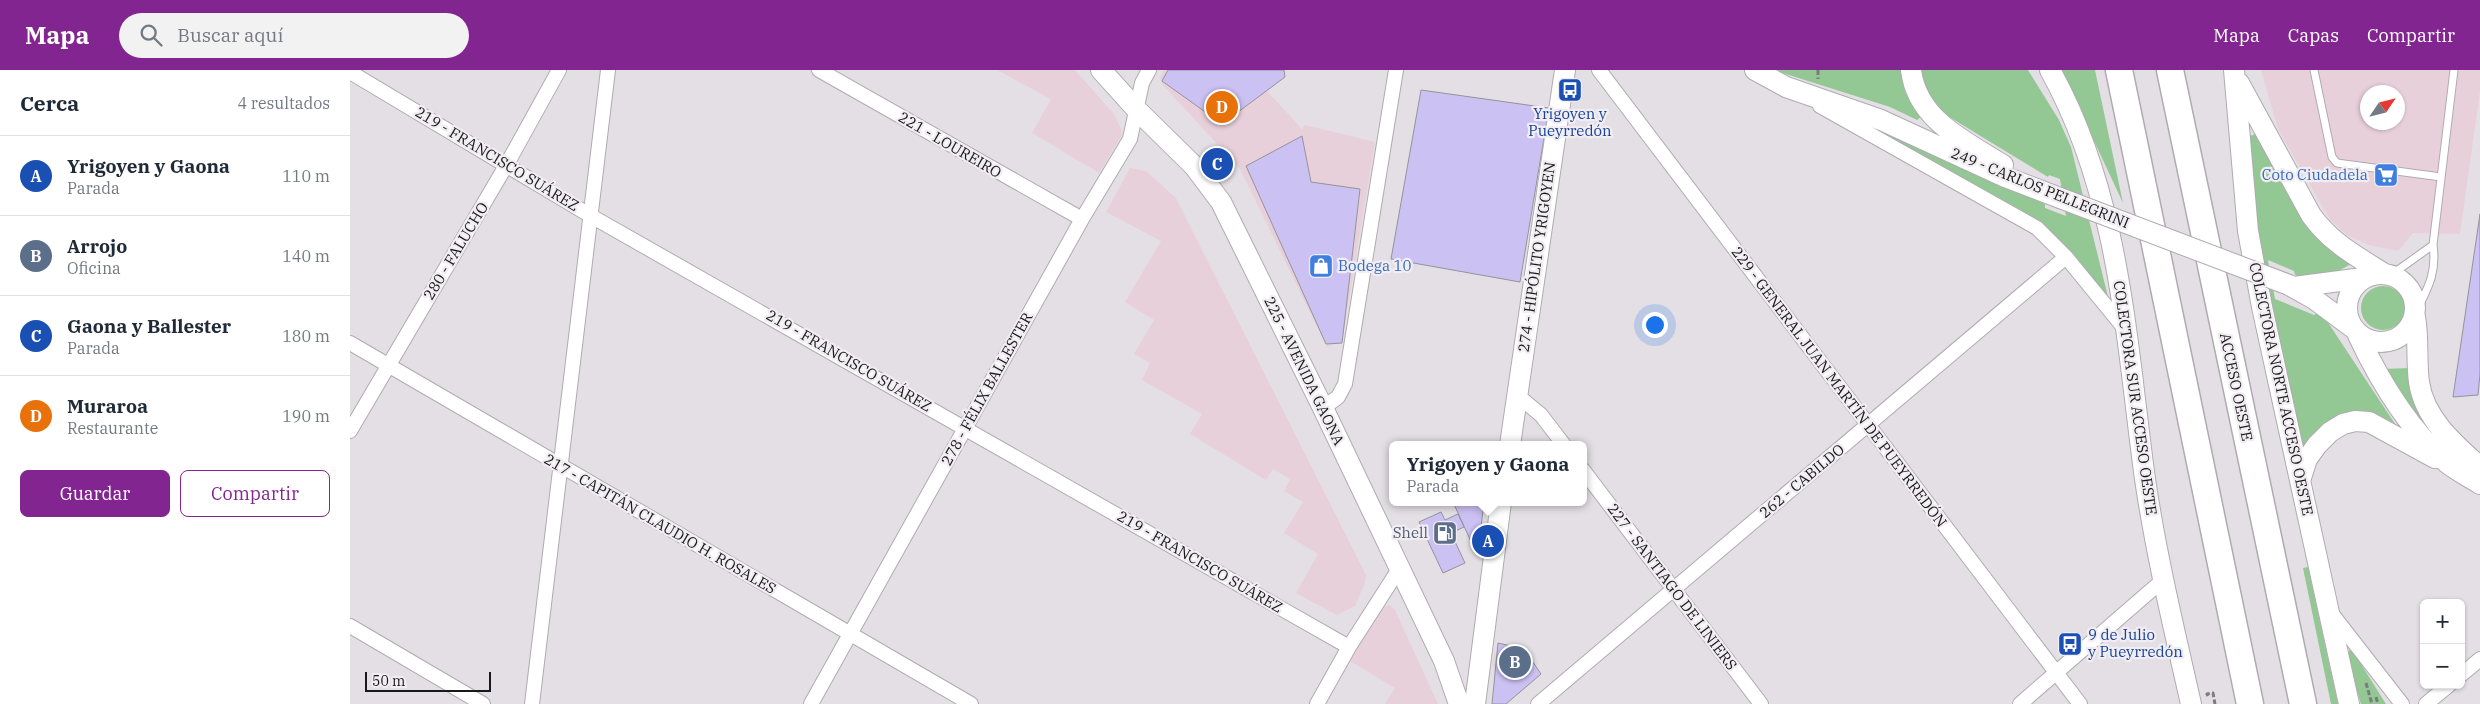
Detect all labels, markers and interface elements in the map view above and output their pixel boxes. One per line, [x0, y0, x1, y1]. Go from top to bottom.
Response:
search box [119, 13, 469, 58]
text: Mapa [25, 19, 89, 51]
icon: search [137, 21, 165, 49]
text: Buscar aquí [177, 23, 283, 47]
text: Mapa [2213, 24, 2260, 47]
text: Capas [2288, 24, 2339, 47]
text: Compartir [2367, 24, 2455, 47]
bus stop icon: Yrigoyen y Pueyrredón [1557, 77, 1583, 103]
north arrow [2360, 85, 2405, 130]
pin: D [1206, 88, 1238, 126]
text: Cerca [20, 89, 79, 117]
text: 4 resultados [238, 93, 330, 113]
street label: 219 - FRANCISCO SUÁREZ [412, 102, 583, 215]
place label: Yrigoyen y Pueyrredón [1528, 104, 1612, 140]
street label: 221 - LOUREIRO [895, 107, 1005, 182]
street label: 249 - CARLOS PELLEGRINI [1948, 143, 2132, 232]
pin: C [1201, 145, 1233, 183]
text: Yrigoyen y Gaona [67, 154, 230, 178]
street label: 274 - HIPÓLITO YRIGOYEN [1514, 161, 1559, 353]
supermarket icon: Coto Ciudadela [2373, 162, 2399, 188]
place label: Coto Ciudadela [2262, 165, 2368, 184]
text: A [30, 166, 42, 186]
text: 110 m [282, 166, 330, 186]
text: Parada [67, 178, 120, 198]
street label: 280 - FALUCHO [419, 199, 492, 303]
text: Arrojo [67, 234, 127, 258]
street label: 229 - GENERAL JUAN MARTÍN DE PUEYRREDÓN [1728, 243, 1951, 531]
text: B [30, 246, 42, 266]
text: 140 m [282, 246, 330, 266]
shop icon: Bodega 10 [1308, 253, 1334, 279]
place label: Bodega 10 [1338, 256, 1412, 275]
text: Oficina [67, 258, 121, 278]
street label: COLECTORA NORTE ACCESO OESTE [2245, 261, 2318, 517]
street label: COLECTORA SUR ACCESO OESTE [2110, 279, 2161, 516]
street label: 225 - AVENIDA GAONA [1260, 293, 1349, 449]
street label: 219 - FRANCISCO SUÁREZ [763, 305, 935, 416]
street label: 278 - FÉLIX BALLESTER [937, 309, 1037, 469]
your location [1642, 312, 1668, 338]
text: Gaona y Ballester [67, 314, 231, 338]
text: C [31, 326, 41, 346]
text: 180 m [282, 326, 330, 346]
street label: ACCESO OESTE [2216, 331, 2257, 443]
text: Parada [67, 338, 120, 358]
text: Muraroa [67, 394, 148, 418]
text: D [30, 406, 42, 426]
text: 190 m [282, 406, 330, 426]
text: Restaurante [67, 418, 158, 438]
street label: 262 - CABILDO [1755, 439, 1848, 522]
popup [1389, 441, 1587, 506]
street label: 217 - CAPITÁN CLAUDIO H. ROSALES [541, 449, 780, 598]
text: Yrigoyen y Gaona [1407, 452, 1569, 476]
button: Guardar [20, 470, 170, 517]
button: Compartir [180, 470, 330, 517]
text: Parada [1407, 476, 1459, 496]
street label: 227 - SANTIAGO DE LINIERS [1603, 500, 1741, 674]
street label: 219 - FRANCISCO SUÁREZ [1114, 506, 1286, 617]
fuel station icon: Shell [1432, 520, 1458, 546]
pin: A [1472, 522, 1504, 560]
place label: Shell [1393, 523, 1428, 542]
map controls [2420, 599, 2465, 689]
button: + [2420, 599, 2465, 644]
place label: 9 de Julio y Pueyrredón [2088, 625, 2183, 661]
bus stop icon: 9 de Julio y Pueyrredón [2057, 631, 2083, 657]
pin: B [1499, 643, 1531, 681]
button: − [2420, 644, 2465, 689]
scale bar [365, 669, 491, 692]
text: 50 m [372, 672, 405, 690]

